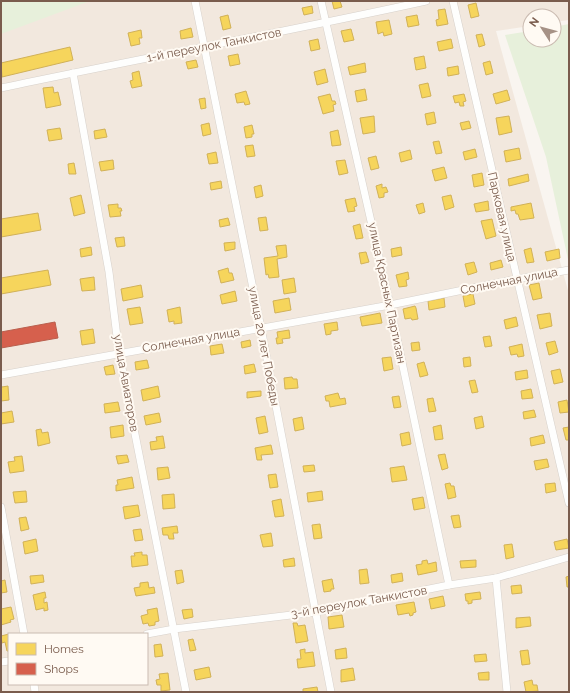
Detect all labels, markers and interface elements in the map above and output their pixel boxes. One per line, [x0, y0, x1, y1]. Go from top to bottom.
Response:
north arrow [522, 8, 562, 48]
text: N [527, 15, 542, 30]
street label: 1-й переулок Танкистов [146, 25, 282, 65]
street label: Парковая улица [485, 171, 519, 263]
street label: улица Красных Партизан [365, 221, 409, 365]
street label: Солнечная улица [459, 265, 559, 297]
street label: улица 20 лет Победы [246, 285, 282, 407]
street label: Солнечная улица [141, 325, 241, 355]
street label: улица Авиаторов [111, 333, 141, 433]
street label: 3-й переулок Танкистов [290, 583, 428, 621]
legend [8, 633, 148, 685]
text: Homes [44, 642, 84, 656]
text: Shops [44, 662, 79, 676]

